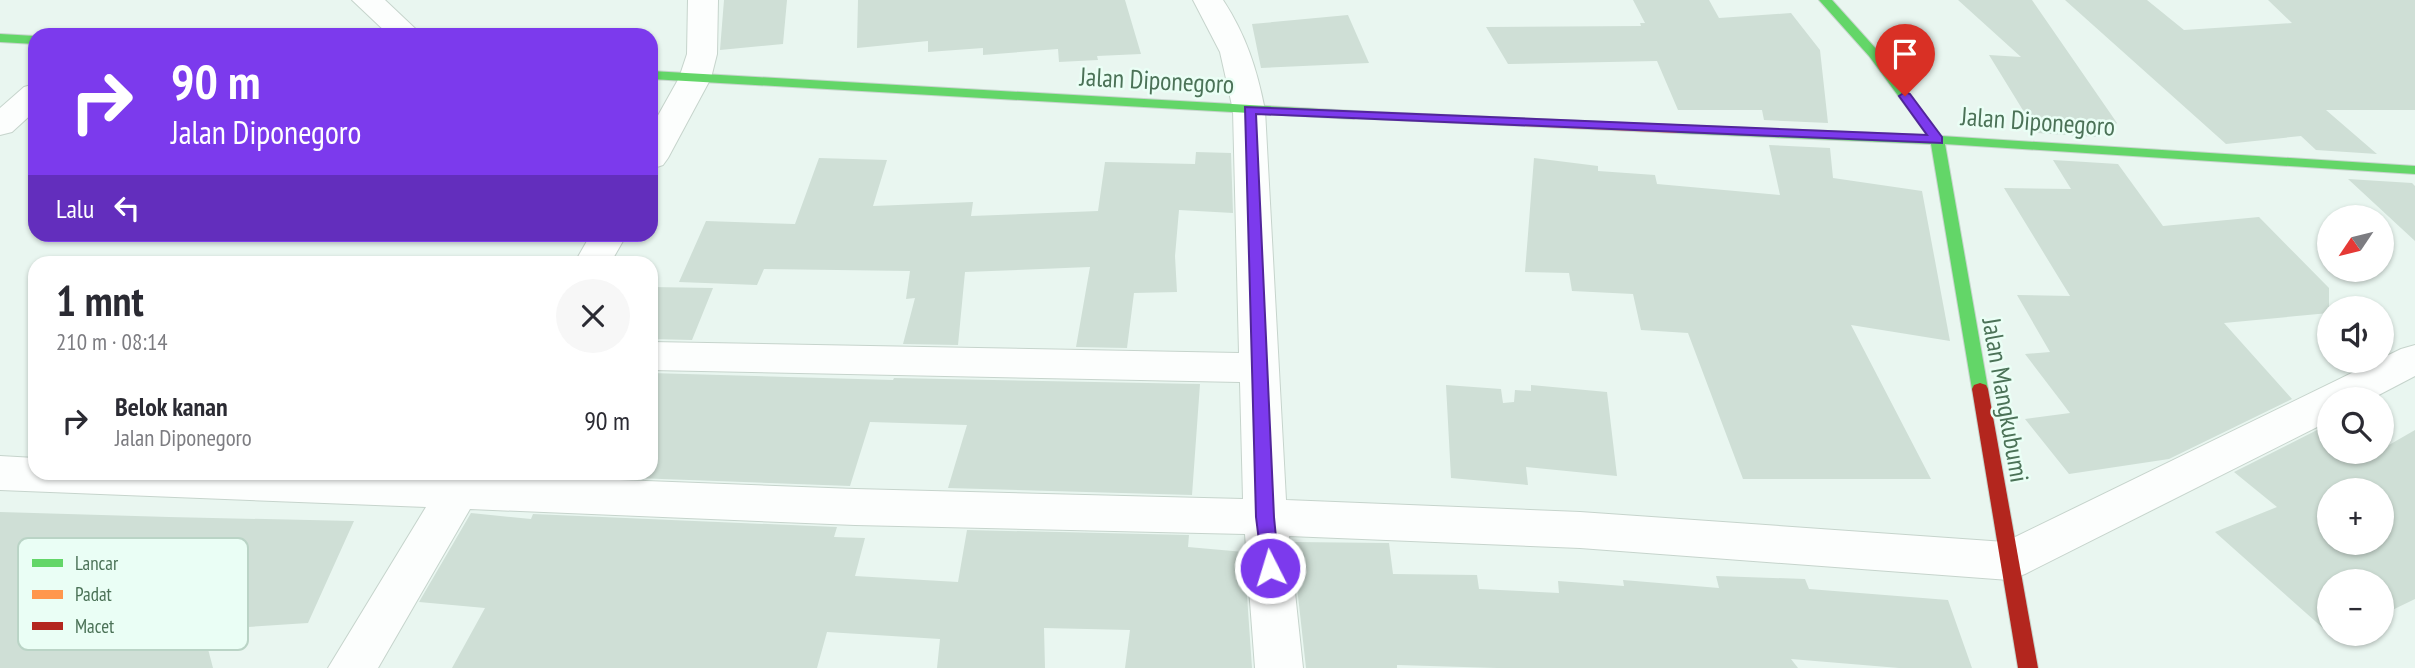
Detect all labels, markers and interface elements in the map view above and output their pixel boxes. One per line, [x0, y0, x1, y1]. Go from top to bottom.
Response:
pin [1875, 24, 1935, 96]
icon: arrive [1886, 35, 1924, 73]
text: 90 m [171, 49, 260, 113]
icon: right [56, 56, 147, 147]
street label: Jalan Diponegoro [1078, 59, 1235, 101]
street label: Jalan Diponegoro [1959, 99, 2116, 143]
text: Jalan Diponegoro [171, 111, 361, 153]
icon: left [108, 189, 146, 227]
text: Lalu [56, 192, 94, 225]
north arrow [2317, 205, 2394, 282]
map controls [2317, 205, 2394, 646]
text: 1 mnt [56, 273, 144, 328]
button: close [556, 279, 630, 353]
button: sound [2317, 296, 2394, 373]
street label: Jalan Mangkubumi [1975, 314, 2037, 485]
text: 210 m · 08:14 [56, 327, 168, 356]
button: search [2317, 387, 2394, 464]
text: Belok kanan [115, 390, 228, 423]
icon: right [56, 402, 94, 440]
text: 90 m [584, 404, 630, 437]
text: Jalan Diponegoro [115, 423, 252, 452]
button: + [2317, 478, 2394, 555]
position arrow [1233, 531, 1307, 605]
legend [18, 538, 248, 650]
text: Lancar [75, 551, 119, 575]
button: − [2317, 569, 2394, 646]
text: Padat [75, 582, 112, 606]
text: Macet [75, 614, 115, 638]

